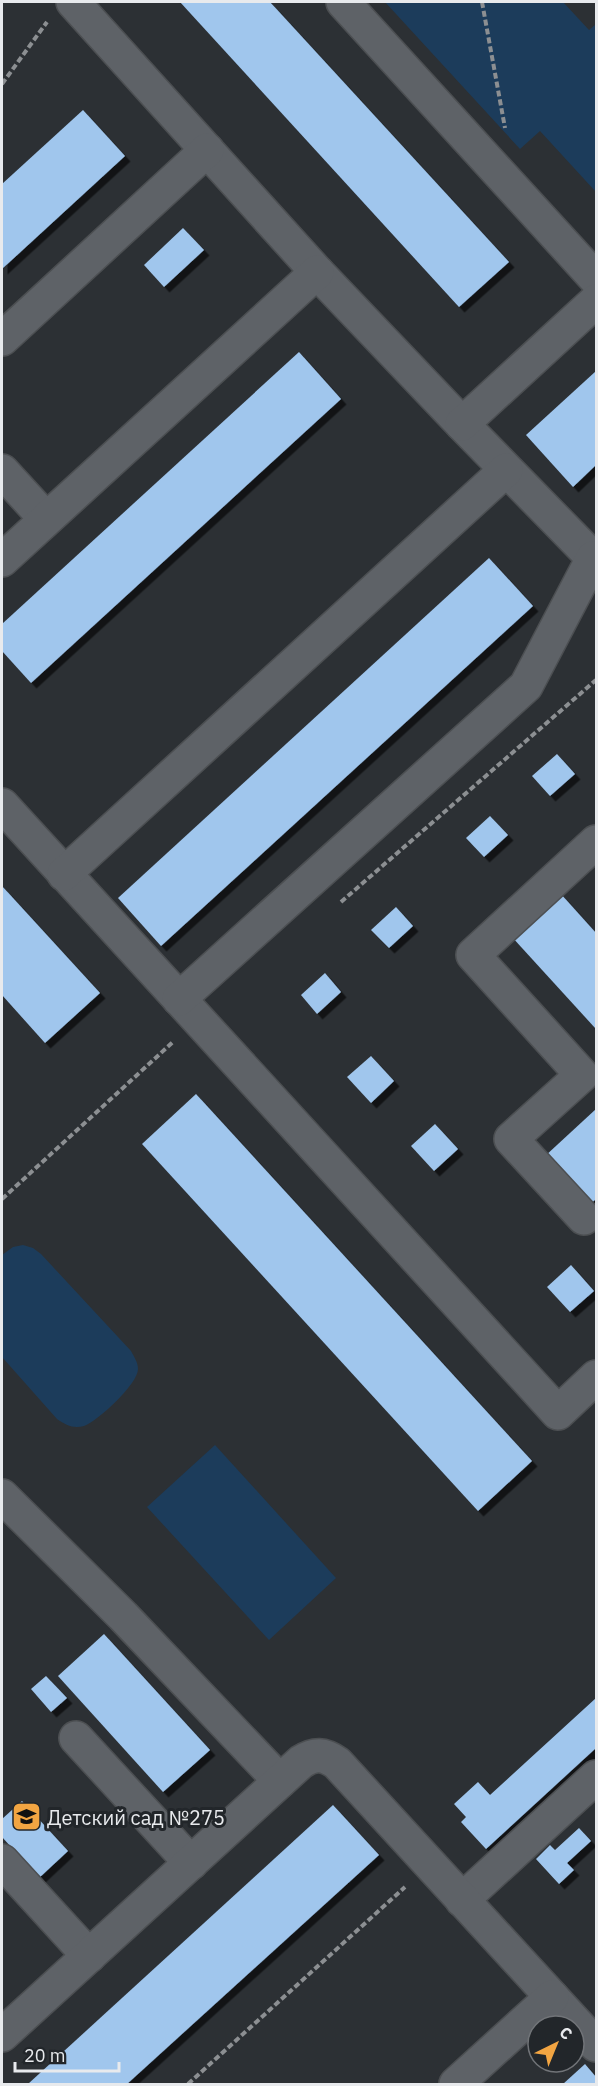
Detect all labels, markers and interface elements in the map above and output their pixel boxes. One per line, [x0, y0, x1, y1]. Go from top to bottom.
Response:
school or university icon: Детский сад №275 [10, 1801, 42, 1833]
place label: Детский сад №275 [47, 1804, 225, 1831]
north arrow [526, 2014, 586, 2074]
text: С [556, 2022, 577, 2044]
scale bar [15, 2035, 118, 2073]
text: 20 m [24, 2044, 66, 2067]

